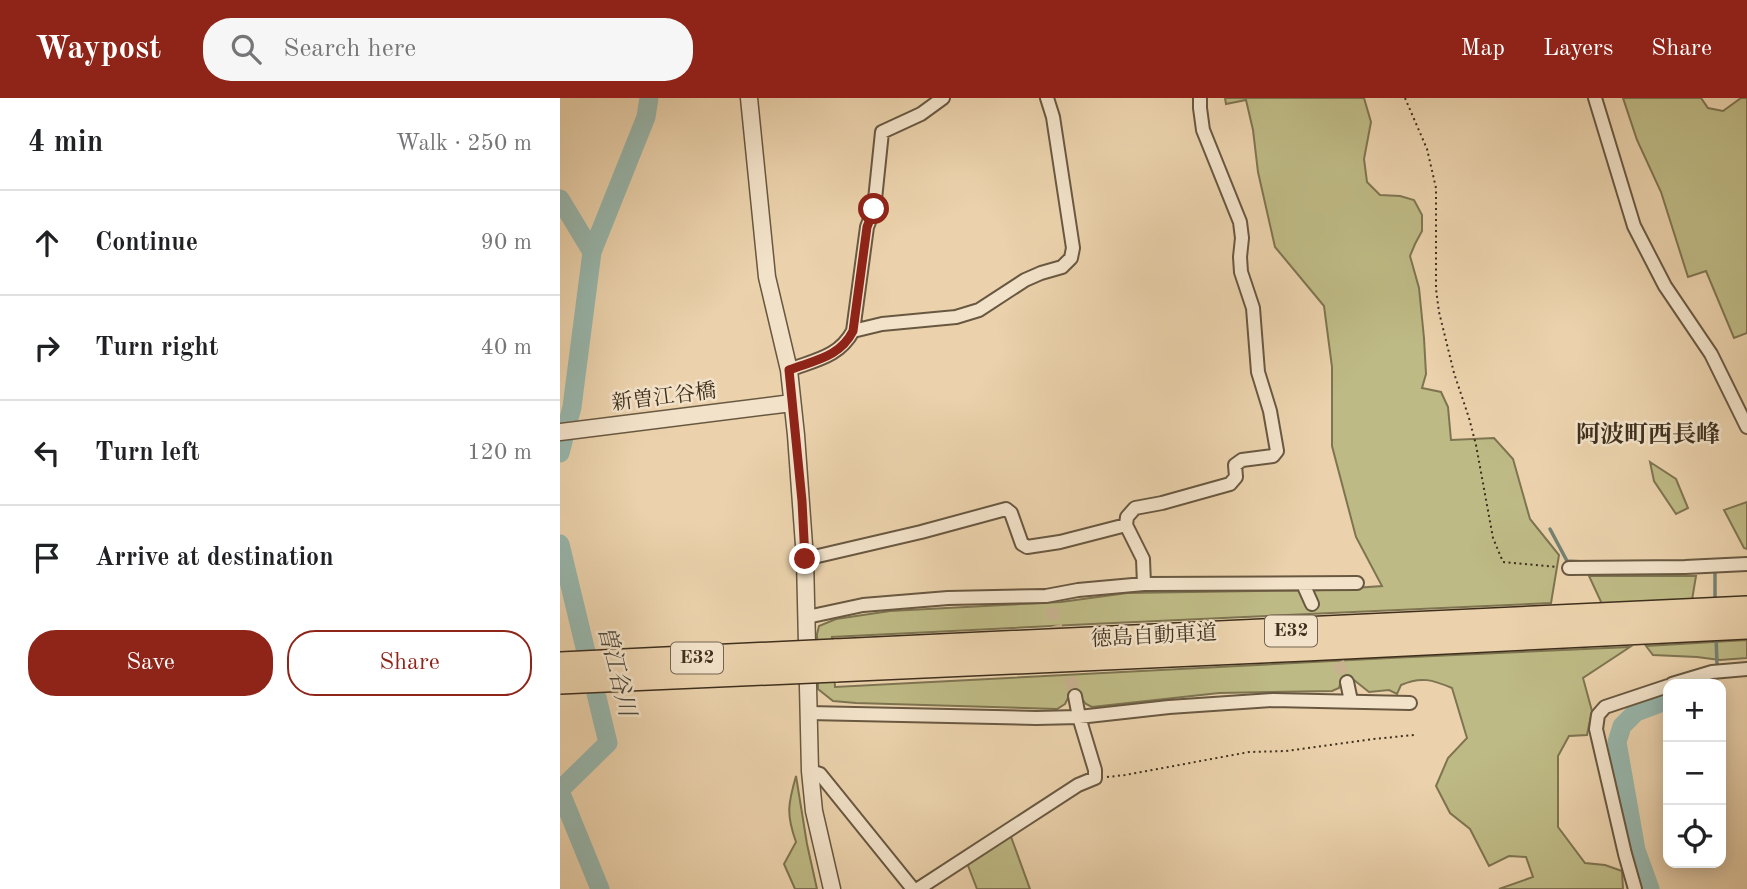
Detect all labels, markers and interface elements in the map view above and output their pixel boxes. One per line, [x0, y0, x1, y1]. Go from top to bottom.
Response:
search box [203, 18, 693, 81]
icon: search [227, 30, 265, 68]
text: Waypost [35, 33, 161, 66]
text: Search here [283, 36, 416, 62]
text: Map [1461, 37, 1505, 61]
text: Layers [1543, 37, 1613, 61]
text: Share [1651, 37, 1712, 61]
text: 4 min [28, 128, 103, 158]
text: Walk · 250 m [396, 132, 532, 155]
route start [858, 193, 889, 224]
icon: ahead [28, 224, 66, 262]
text: Continue [95, 230, 198, 256]
text: 90 m [481, 231, 532, 254]
icon: right [28, 329, 66, 367]
text: Turn right [95, 335, 218, 361]
text: 40 m [481, 336, 532, 359]
street label: 新曽江谷橋 [610, 379, 717, 415]
district label: 阿波町西長峰 [1576, 421, 1720, 448]
icon: left [28, 434, 66, 472]
text: Turn left [95, 440, 200, 466]
text: 120 m [467, 441, 532, 464]
icon: arrive [28, 539, 66, 577]
route end [789, 543, 820, 574]
text: Arrive at destination [95, 545, 334, 571]
road number: E32 [1265, 616, 1317, 646]
street label: 徳島自動車道 [1090, 621, 1217, 651]
water label: 曽江谷川 [594, 623, 641, 721]
button: Save [28, 630, 273, 696]
button: Share [287, 630, 532, 696]
road number: E32 [671, 642, 723, 674]
map controls [1663, 679, 1726, 868]
button: + [1663, 679, 1726, 742]
button: − [1663, 742, 1726, 805]
button: locate [1663, 805, 1726, 868]

